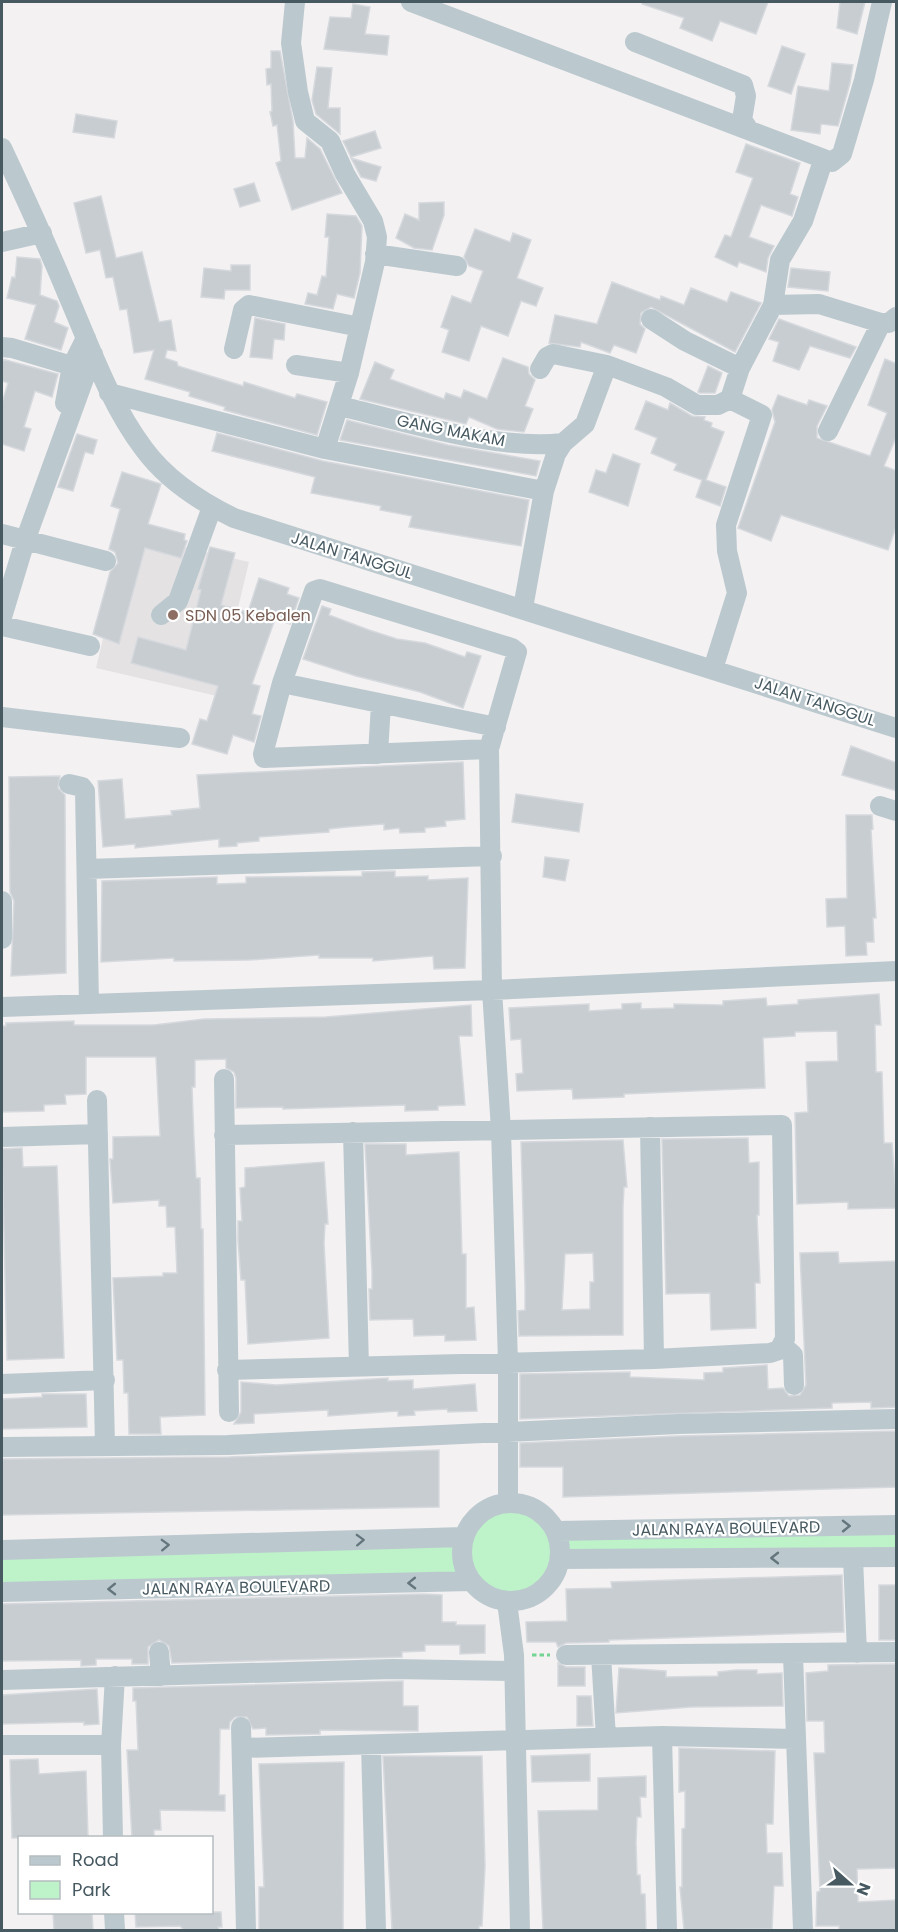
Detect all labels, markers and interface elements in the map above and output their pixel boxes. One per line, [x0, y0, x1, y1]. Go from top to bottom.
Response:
street label: GANG MAKAM [395, 409, 507, 452]
street label: JALAN TANGGUL [288, 526, 415, 585]
place label: SDN 05 Kebalen [185, 604, 311, 627]
marker: SDN 05 Kebalen [166, 608, 180, 622]
street label: JALAN TANGGUL [751, 671, 878, 732]
street label: JALAN RAYA BOULEVARD [632, 1515, 820, 1542]
one-way arrow [841, 1520, 850, 1533]
one-way arrow [355, 1534, 364, 1546]
one-way arrow [160, 1539, 169, 1552]
one-way arrow [771, 1552, 780, 1564]
street label: JALAN RAYA BOULEVARD [142, 1574, 330, 1601]
one-way arrow [408, 1576, 417, 1589]
one-way arrow [108, 1583, 117, 1596]
legend [18, 1836, 213, 1914]
text: Road [72, 1847, 119, 1872]
north arrow [820, 1854, 880, 1914]
text: Park [72, 1877, 111, 1902]
text: N [851, 1879, 876, 1899]

